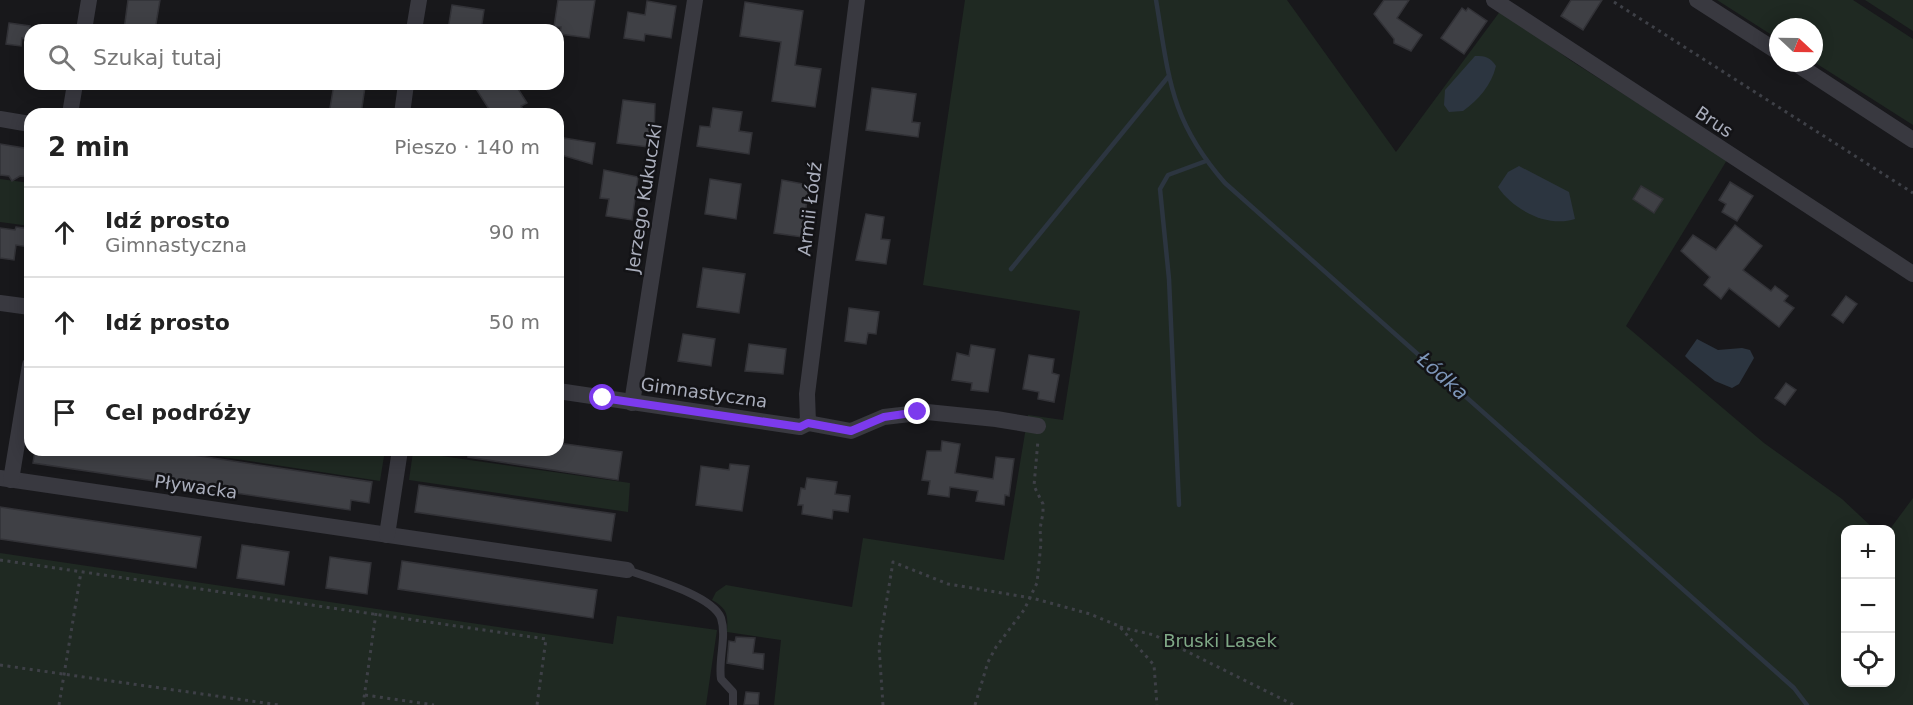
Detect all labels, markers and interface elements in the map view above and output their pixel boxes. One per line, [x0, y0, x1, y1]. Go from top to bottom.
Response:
north arrow [1769, 18, 1823, 72]
search box [24, 24, 564, 90]
icon: search [45, 41, 78, 74]
text: Szukaj tutaj [93, 45, 222, 70]
street label: Brus [1692, 102, 1737, 142]
street label: Jerzego Kukuczki [621, 122, 666, 275]
text: 2 min [48, 132, 130, 162]
text: Pieszo · 140 m [394, 135, 540, 159]
street label: Armii Łódź [793, 161, 826, 257]
text: Idź prosto [105, 208, 230, 233]
icon: ahead [48, 216, 81, 249]
text: 90 m [489, 220, 540, 244]
text: Gimnastyczna [105, 233, 247, 257]
icon: ahead [48, 306, 81, 339]
text: Idź prosto [105, 310, 230, 335]
text: 50 m [489, 310, 540, 334]
water label: Łódka [1412, 346, 1473, 405]
street label: Gimnastyczna [639, 373, 769, 412]
route start [589, 384, 615, 410]
icon: arrive [48, 396, 81, 429]
route end [904, 398, 930, 424]
text: Cel podróży [105, 400, 251, 425]
street label: Pływacka [153, 470, 239, 503]
map controls [1841, 525, 1895, 687]
button: + [1841, 525, 1895, 579]
button: − [1841, 579, 1895, 633]
park label: Bruski Lasek [1163, 630, 1277, 651]
button: locate [1841, 633, 1895, 687]

